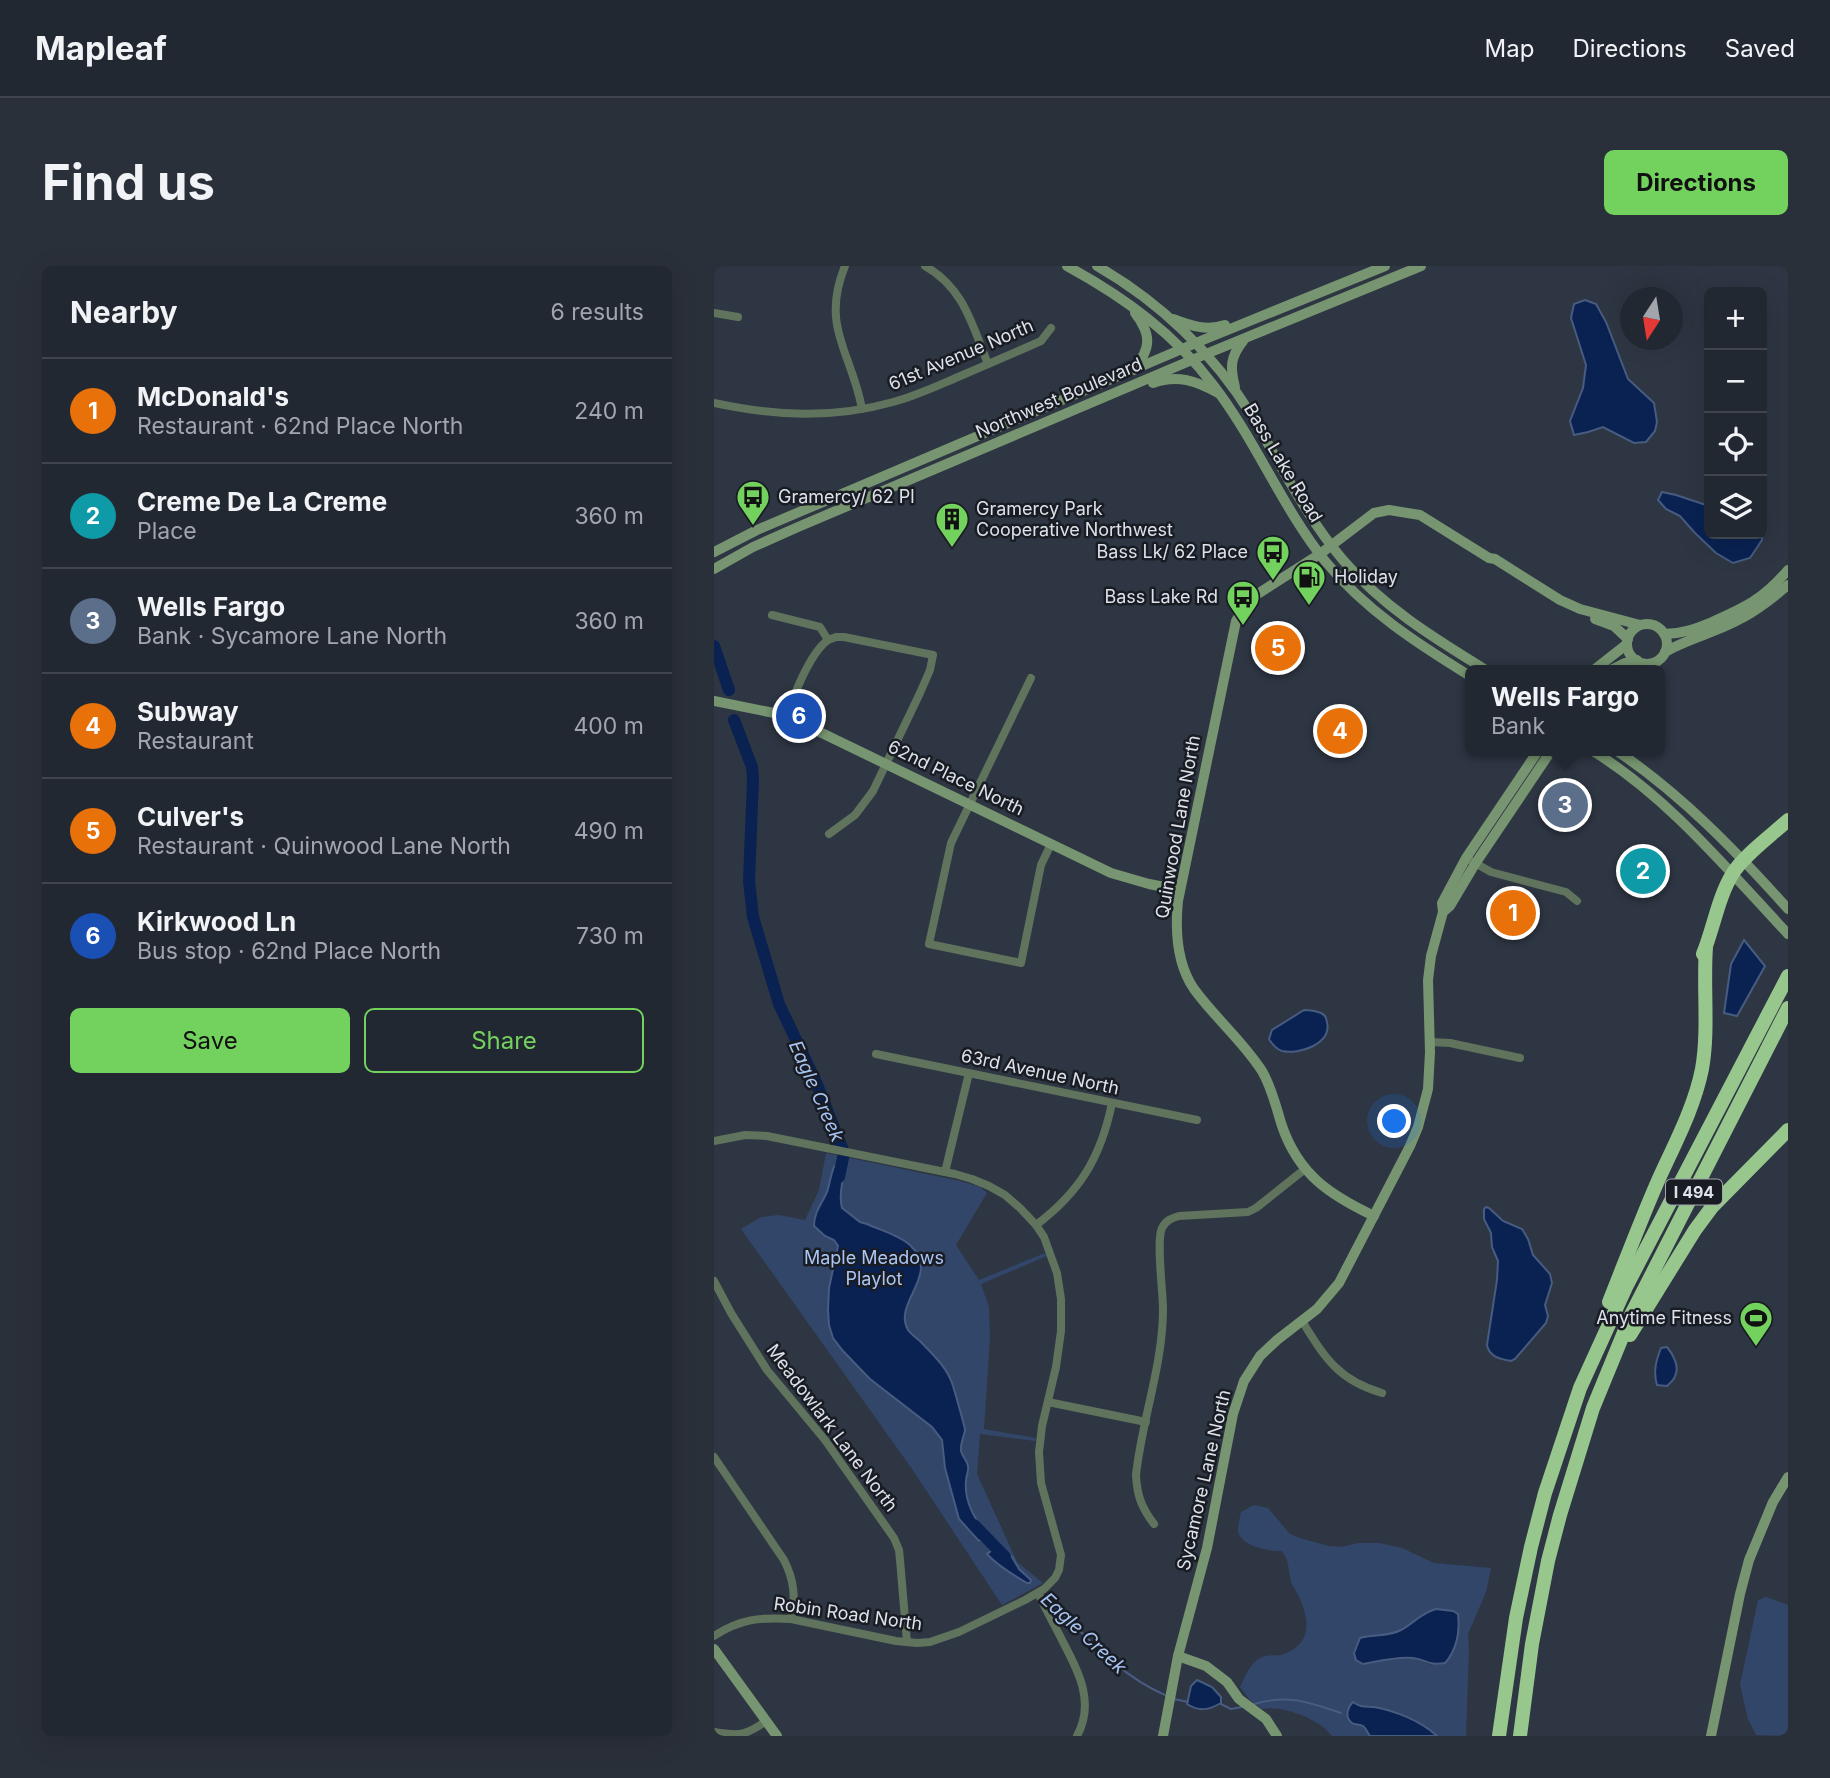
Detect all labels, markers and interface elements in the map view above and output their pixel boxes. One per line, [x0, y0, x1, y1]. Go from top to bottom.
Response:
text: Mapleaf [35, 28, 167, 68]
text: Map [1485, 34, 1534, 63]
text: Directions [1572, 34, 1687, 63]
text: Saved [1725, 34, 1795, 63]
button: Directions [1604, 150, 1788, 215]
text: Find us [42, 153, 215, 212]
north arrow [1620, 287, 1683, 350]
map controls [1704, 287, 1767, 539]
button: + [1704, 287, 1767, 350]
text: Nearby [70, 294, 178, 330]
text: 6 results [550, 298, 644, 326]
street label: 61st Avenue North [885, 315, 1036, 395]
button: − [1704, 350, 1767, 413]
street label: Northwest Boulevard [972, 353, 1145, 442]
text: McDonald's [137, 381, 289, 412]
text: 1 [88, 397, 98, 425]
text: 240 m [574, 397, 644, 425]
street label: Bass Lake Road [1240, 400, 1327, 526]
text: Restaurant · 62nd Place North [137, 412, 463, 440]
button: locate [1704, 413, 1767, 476]
button: layers [1704, 476, 1767, 539]
bus stop icon: Gramercy/ 62 Pl [734, 478, 772, 527]
text: Creme De La Creme [137, 486, 387, 517]
place label: Gramercy/ 62 Pl [778, 486, 915, 507]
place label: Gramercy Park Cooperative Northwest [976, 498, 1173, 540]
building icon: Gramercy Park Cooperative Northwest [933, 500, 971, 549]
text: 2 [86, 502, 100, 530]
text: 360 m [574, 502, 644, 530]
text: Place [137, 517, 197, 545]
bus stop icon: Bass Lk/ 62 Place [1254, 533, 1292, 582]
place label: Bass Lk/ 62 Place [1097, 541, 1248, 562]
fuel station icon: Holiday [1290, 558, 1328, 607]
place label: Holiday [1334, 566, 1398, 587]
bus stop icon: Bass Lake Rd [1224, 578, 1262, 627]
place label: Bass Lake Rd [1104, 586, 1218, 607]
text: Wells Fargo [137, 591, 285, 622]
text: 3 [86, 607, 100, 635]
text: 360 m [574, 607, 644, 635]
text: Bank · Sycamore Lane North [137, 622, 447, 650]
pin: 5 [1255, 622, 1301, 674]
popup [1465, 665, 1665, 756]
text: Wells Fargo [1491, 681, 1639, 712]
pin: 6 [776, 690, 822, 742]
text: Subway [137, 696, 239, 727]
pin: 4 [1317, 705, 1363, 757]
text: 4 [85, 712, 101, 740]
text: 400 m [574, 712, 644, 740]
text: Bank [1491, 712, 1545, 740]
text: Restaurant [137, 727, 254, 755]
street label: Quinwood Lane North [1151, 734, 1204, 920]
street label: 62nd Place North [885, 736, 1028, 820]
pin: 3 [1542, 779, 1588, 831]
text: Culver's [137, 801, 244, 832]
text: 5 [86, 817, 100, 845]
text: 490 m [574, 817, 644, 845]
text: Restaurant · Quinwood Lane North [137, 832, 511, 860]
pin: 2 [1620, 845, 1666, 897]
pin: 1 [1490, 887, 1536, 939]
text: Kirkwood Ln [137, 906, 296, 937]
text: 6 [86, 922, 100, 950]
text: 730 m [576, 922, 644, 950]
text: Bus stop · 62nd Place North [137, 937, 441, 965]
button: Save [70, 1008, 350, 1073]
button: Share [364, 1008, 644, 1073]
water label: Eagle Creek [784, 1037, 849, 1146]
street label: 63rd Avenue North [959, 1044, 1121, 1099]
your location [1377, 1104, 1411, 1138]
road number: I 494 [1666, 1180, 1722, 1204]
park label: Maple Meadows Playlot [804, 1247, 944, 1289]
sports icon: Anytime Fitness [1737, 1299, 1775, 1348]
place label: Anytime Fitness [1596, 1307, 1732, 1328]
street label: Meadowlark Lane North [763, 1340, 902, 1516]
street label: Sycamore Lane North [1172, 1387, 1235, 1572]
water label: Eagle Creek [1036, 1588, 1132, 1679]
street label: Robin Road North [773, 1593, 924, 1634]

